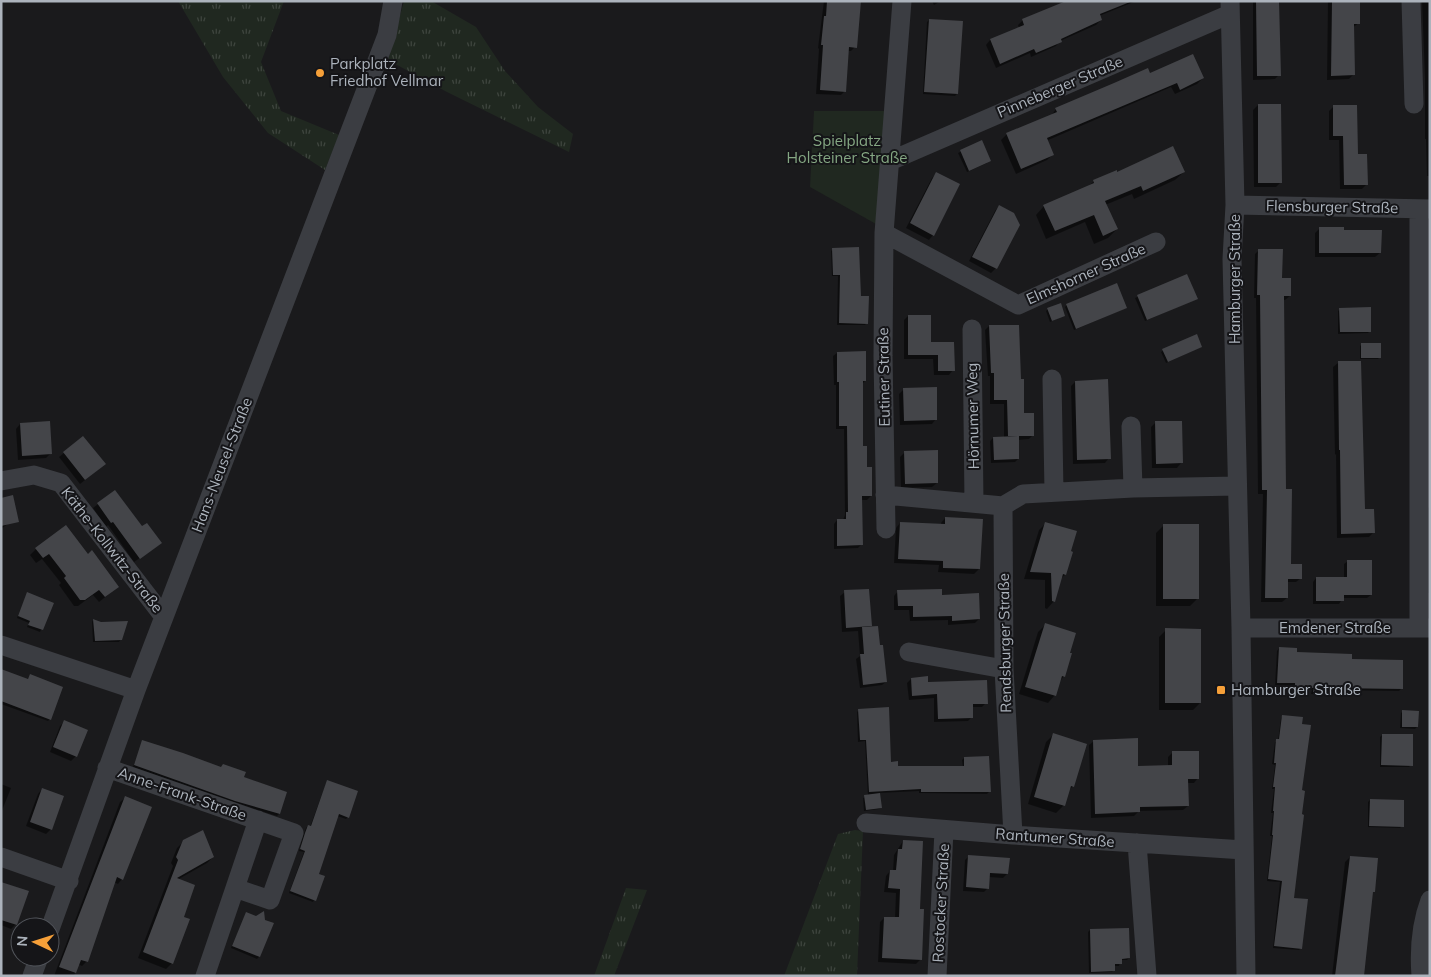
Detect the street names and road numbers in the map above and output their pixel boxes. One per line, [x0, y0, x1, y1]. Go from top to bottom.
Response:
street label: Pinneberger Straße [994, 51, 1126, 122]
street label: Flensburger Straße [1266, 196, 1398, 217]
street label: Hamburger Straße [1225, 214, 1244, 344]
street label: Elmshorner Straße [1023, 239, 1148, 308]
street label: Eutiner Straße [873, 327, 894, 427]
street label: Hörnumer Weg [962, 363, 983, 469]
street label: Hans-Neusel-Straße [187, 395, 256, 535]
street label: Käthe-Kollwitz-Straße [57, 483, 167, 616]
street label: Rendsburger Straße [994, 573, 1015, 713]
street label: Emdener Straße [1279, 618, 1391, 637]
street label: Anne-Frank-Straße [115, 763, 249, 824]
street label: Rantumer Straße [995, 824, 1115, 851]
street label: Rostocker Straße [928, 843, 953, 963]

